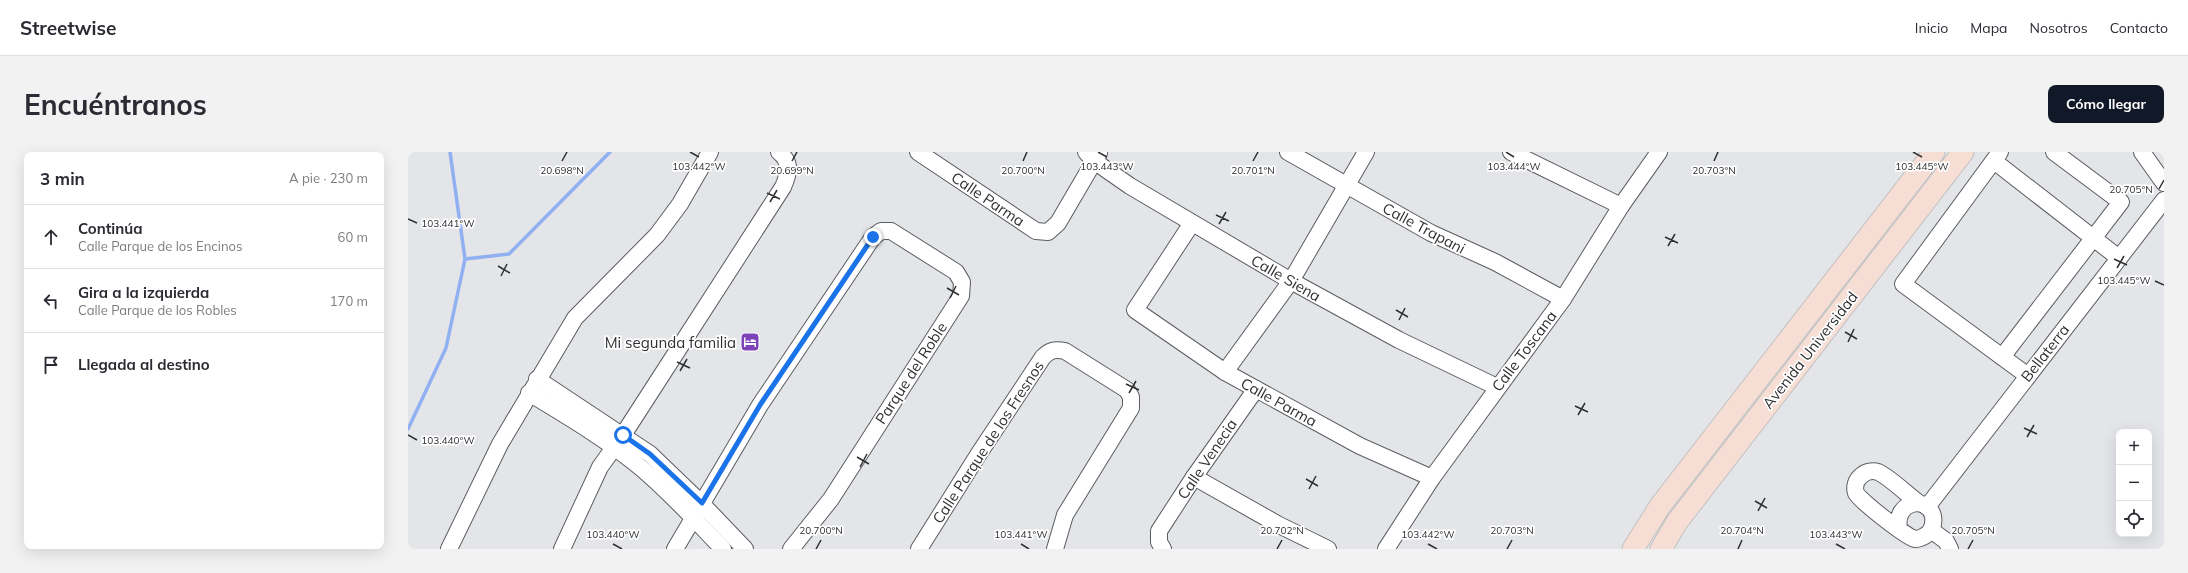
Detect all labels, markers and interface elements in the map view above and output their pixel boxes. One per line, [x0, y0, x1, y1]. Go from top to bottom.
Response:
text: Streetwise [20, 16, 116, 40]
text: Inicio [1915, 19, 1948, 37]
text: Mapa [1970, 19, 2008, 37]
text: Nosotros [2030, 19, 2088, 37]
text: Contacto [2110, 19, 2168, 37]
button: Cómo llegar [2048, 85, 2164, 123]
text: Encuéntranos [24, 87, 207, 122]
text: 103.442°W [672, 160, 726, 173]
text: 103.443°W [1080, 160, 1134, 173]
text: 103.444°W [1487, 160, 1541, 173]
text: 103.445°W [1895, 160, 1949, 173]
text: 20.698°N [540, 164, 584, 177]
text: 20.699°N [770, 164, 814, 177]
text: 20.700°N [1001, 164, 1045, 177]
text: 20.701°N [1231, 164, 1275, 177]
text: 20.703°N [1692, 164, 1736, 177]
text: 3 min [40, 168, 85, 189]
street label: Calle Parma [948, 168, 1028, 230]
text: A pie · 230 m [289, 170, 368, 186]
text: 20.705°N [2109, 183, 2153, 196]
street label: Calle Trapani [1379, 198, 1469, 258]
text: 103.441°W [421, 217, 475, 230]
text: Continúa [78, 219, 143, 238]
icon: ahead [40, 226, 62, 248]
route end [864, 228, 882, 246]
text: 60 m [338, 229, 368, 245]
text: Calle Parque de los Encinos [78, 238, 242, 254]
street label: Calle Siena [1248, 250, 1324, 306]
text: 103.445°W [2097, 274, 2151, 287]
text: Gira a la izquierda [78, 283, 209, 302]
street label: Avenida Universidad [1758, 288, 1862, 412]
icon: left [40, 290, 62, 312]
text: 170 m [330, 293, 368, 309]
text: Calle Parque de los Robles [78, 302, 237, 318]
street label: Calle Toscana [1487, 307, 1561, 395]
street label: Parque del Roble [871, 318, 951, 428]
street label: Bellaterra [2017, 320, 2073, 386]
hotel icon: Mi segunda familia [739, 331, 761, 353]
place label: Mi segunda familia [605, 333, 736, 352]
icon: arrive [40, 354, 62, 376]
text: Llegada al destino [78, 355, 210, 374]
street label: Calle Parque de los Fresnos [928, 357, 1048, 527]
street label: Calle Parma [1238, 373, 1320, 431]
street label: Calle Venecia [1173, 415, 1241, 503]
route start [614, 426, 632, 444]
map controls [2116, 429, 2152, 537]
button: + [2116, 429, 2152, 465]
text: 103.440°W [421, 434, 475, 447]
button: − [2116, 465, 2152, 501]
button: locate [2116, 501, 2152, 537]
text: 20.700°N [799, 524, 843, 537]
text: 20.702°N [1260, 524, 1304, 537]
text: 20.703°N [1490, 524, 1534, 537]
text: 20.704°N [1720, 524, 1764, 537]
text: 20.705°N [1951, 524, 1995, 537]
text: 103.440°W [586, 528, 640, 541]
text: 103.441°W [994, 528, 1048, 541]
text: 103.442°W [1401, 528, 1455, 541]
text: 103.443°W [1809, 528, 1863, 541]

